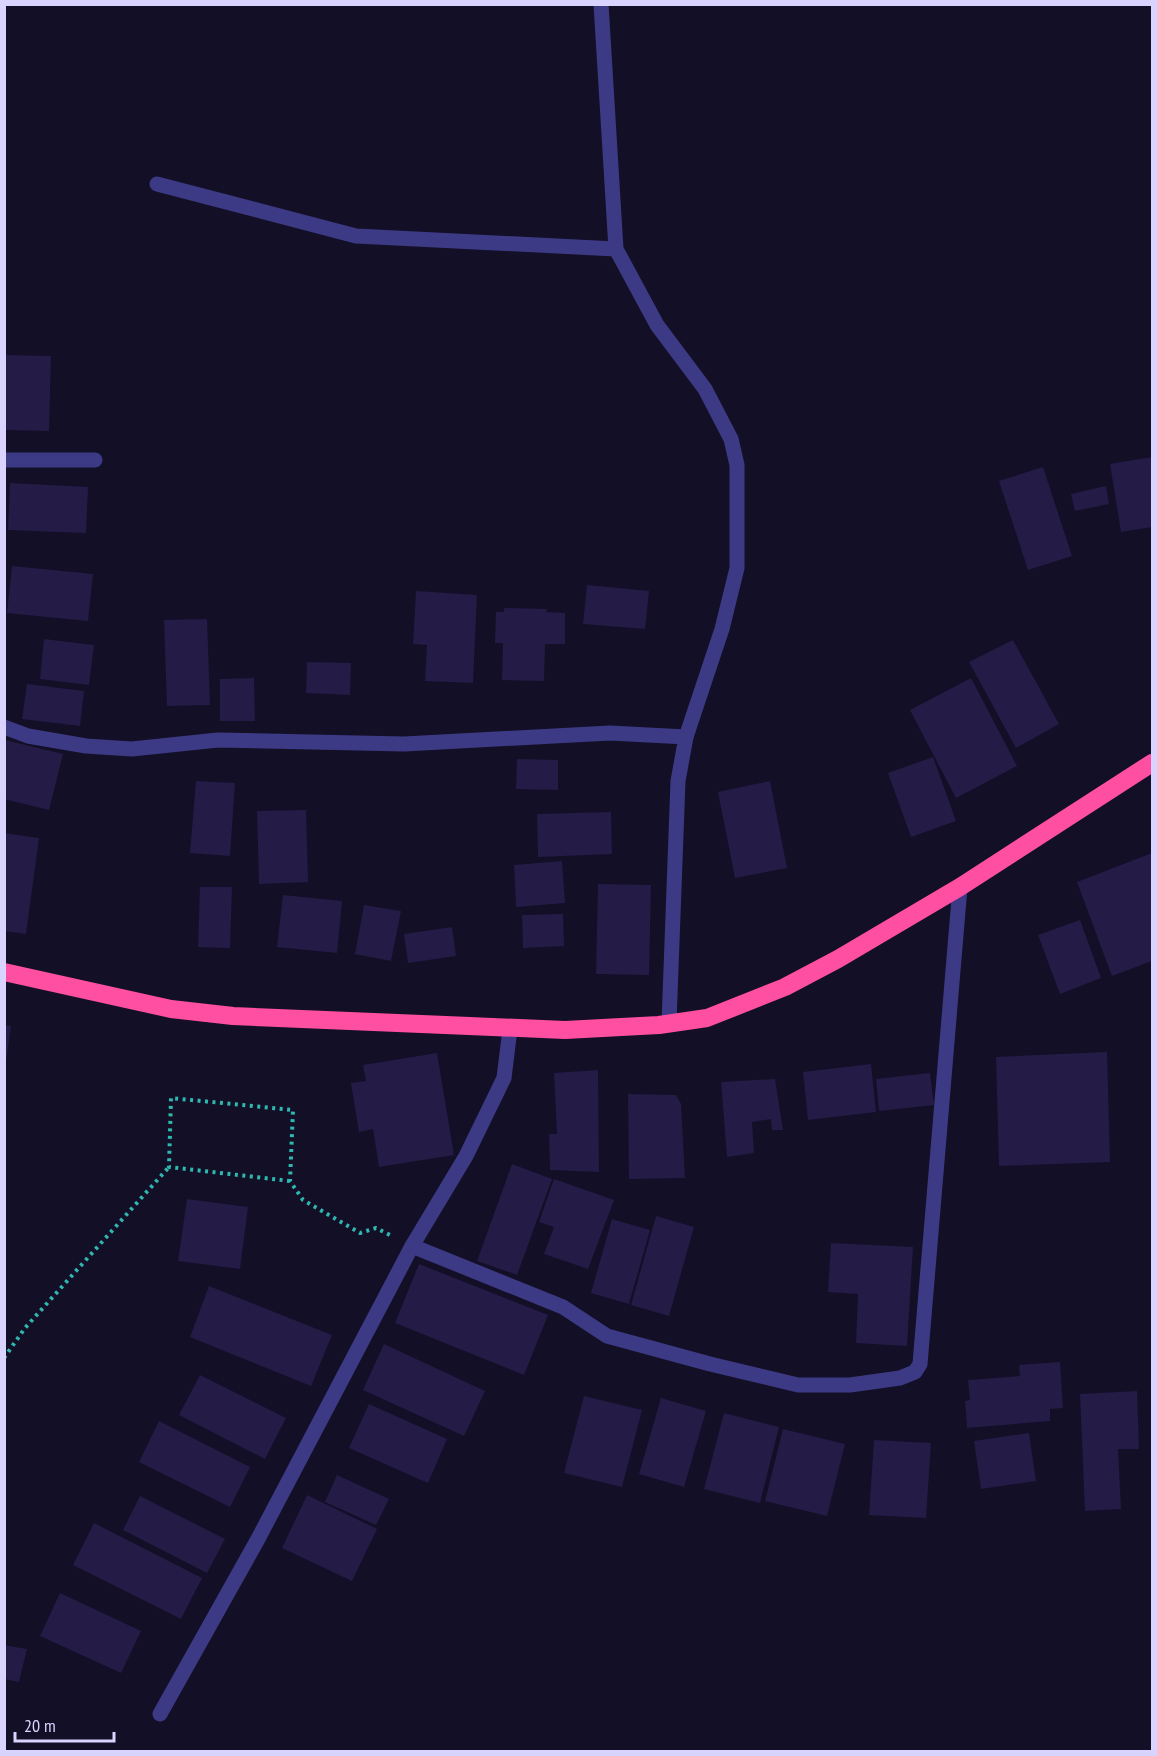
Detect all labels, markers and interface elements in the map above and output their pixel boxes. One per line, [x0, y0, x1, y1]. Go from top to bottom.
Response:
scale bar [15, 1705, 114, 1743]
text: 20 m [24, 1714, 56, 1737]

